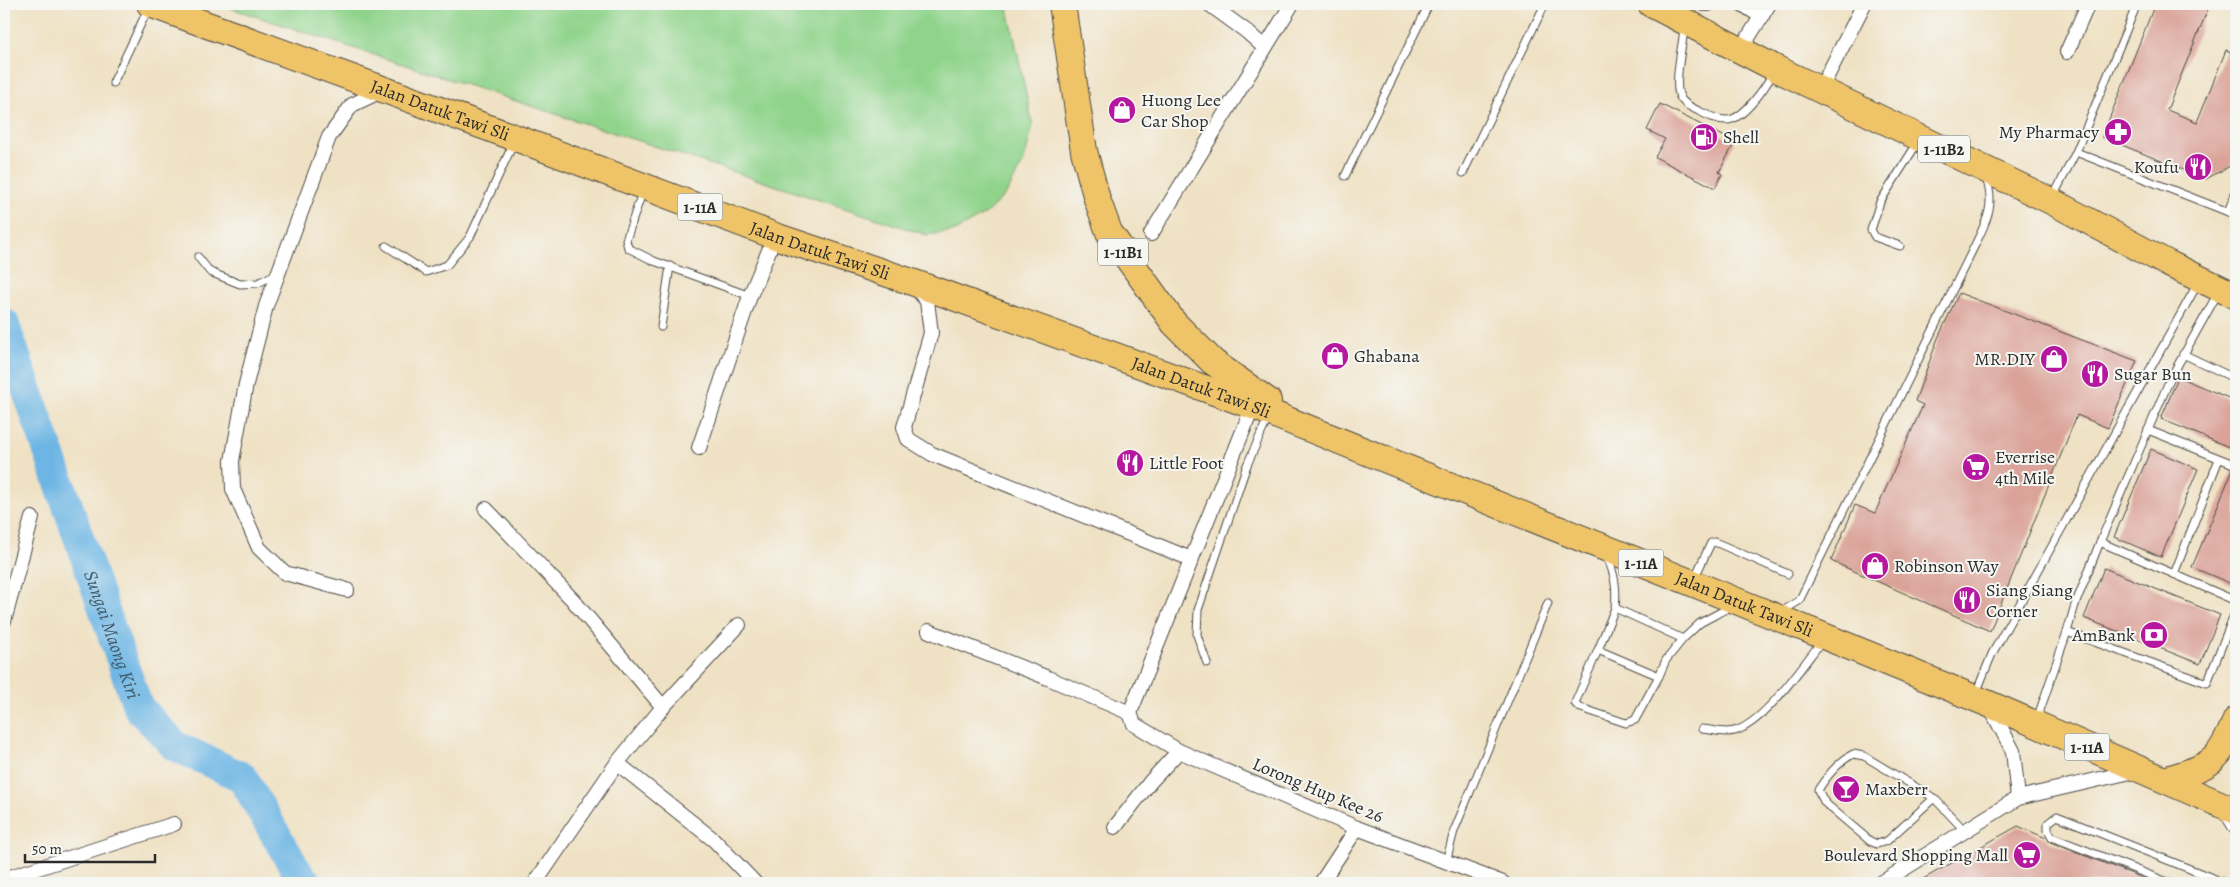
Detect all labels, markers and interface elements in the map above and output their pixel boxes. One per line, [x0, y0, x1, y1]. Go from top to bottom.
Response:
street label: Jalan Datuk Tawi Sli [367, 74, 513, 147]
place label: Huong Lee Car Shop [1141, 88, 1221, 133]
shop icon: Huong Lee Car Shop [1107, 95, 1137, 125]
pharmacy icon: My Pharmacy [2103, 117, 2133, 147]
place label: My Pharmacy [1999, 120, 2100, 144]
fuel station icon: Shell [1689, 122, 1719, 152]
place label: Shell [1723, 125, 1759, 149]
road number: 1-11B2 [1918, 136, 1970, 162]
restaurant icon: Koufu [2183, 152, 2213, 182]
place label: Koufu [2134, 155, 2179, 179]
road number: 1-11A [678, 193, 722, 220]
street label: Jalan Datuk Tawi Sli [747, 216, 893, 286]
road number: 1-11B1 [1098, 238, 1148, 266]
shop icon: Ghabana [1320, 341, 1350, 371]
place label: Ghabana [1354, 344, 1420, 368]
shop icon: MR.DIY [2039, 344, 2069, 374]
place label: MR.DIY [1974, 347, 2036, 371]
street label: Jalan Datuk Tawi Sli [1128, 351, 1274, 424]
restaurant icon: Sugar Bun [2080, 359, 2110, 389]
place label: Sugar Bun [2114, 362, 2191, 386]
place label: Everrise 4th Mile [1995, 445, 2055, 490]
restaurant icon: Little Foot [1115, 448, 1145, 478]
place label: Little Foot [1149, 451, 1223, 475]
supermarket icon: Everrise 4th Mile [1961, 452, 1991, 482]
road number: 1-11A [1618, 550, 1664, 576]
shop icon: Robinson Way [1860, 551, 1890, 581]
place label: Robinson Way [1894, 554, 2000, 578]
street label: Jalan Datuk Tawi Sli [1672, 566, 1817, 643]
water label: Sungai Maong Kiri [77, 567, 146, 703]
place label: Siang Siang Corner [1986, 578, 2073, 623]
restaurant icon: Siang Siang Corner [1952, 585, 1982, 615]
bank icon: AmBank [2139, 620, 2169, 650]
place label: AmBank [2071, 623, 2135, 647]
road number: 1-11A [2064, 734, 2110, 760]
street label: Lorong Hup Kee 26 [1249, 752, 1387, 828]
bar icon: Maxberr [1831, 774, 1861, 804]
place label: Maxberr [1865, 777, 1928, 801]
scale bar [25, 832, 155, 864]
text: 50 m [32, 839, 62, 859]
supermarket icon: Boulevard Shopping Mall [2012, 840, 2042, 870]
place label: Boulevard Shopping Mall [1824, 843, 2009, 867]

